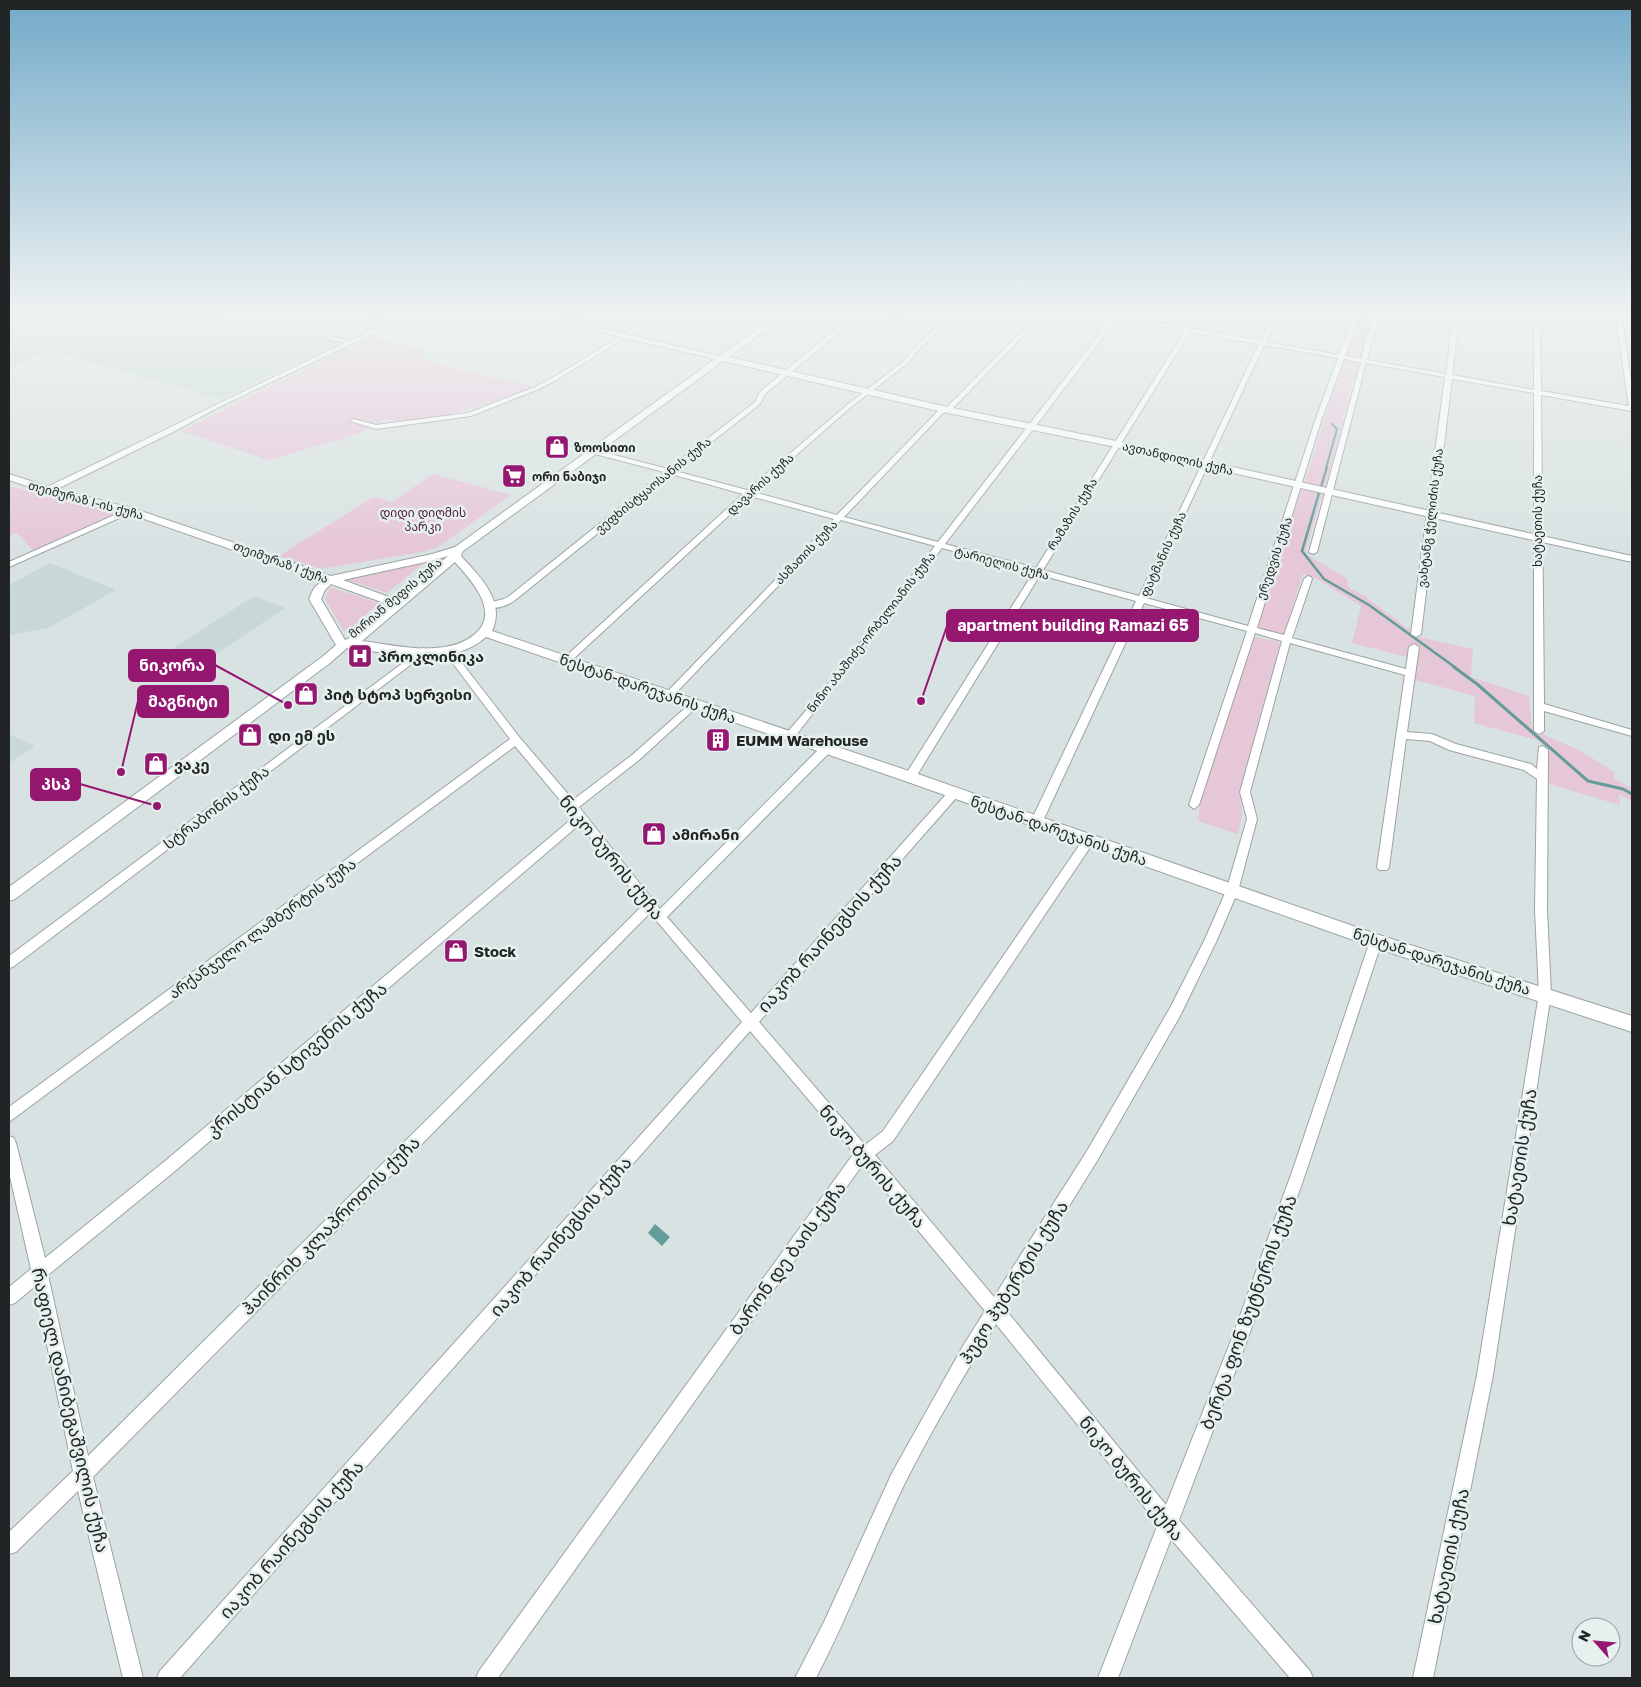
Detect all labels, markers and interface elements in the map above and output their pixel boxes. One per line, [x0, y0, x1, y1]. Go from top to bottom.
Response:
shop icon: ზოოსითი [544, 434, 570, 460]
street label: ვეფხისტყაოსანის ქუჩა [592, 434, 714, 536]
street label: ავთანდილის ქუჩა [1121, 438, 1235, 479]
place label: ზოოსითი [574, 440, 636, 455]
street label: ვახტანგ ჭელიძის ქუჩა [1414, 448, 1447, 589]
street label: დავარის ქუჩა [723, 450, 797, 519]
supermarket icon: ორი ნაბიჯი [501, 463, 527, 489]
place label: ორი ნაბიჯი [532, 469, 606, 484]
street label: რამაზის ქუჩა [1044, 475, 1100, 553]
street label: ხატაეთის ქუჩა [1530, 475, 1545, 567]
street label: თეიმურაზ I-ის ქუჩა [27, 477, 145, 523]
park label: დიდი დიღმის პარკი [380, 505, 466, 534]
street label: ფატმანის ქუჩა [1137, 509, 1189, 599]
street label: ერედვის ქუჩა [1253, 515, 1296, 601]
street label: ასმათის ქუჩა [772, 517, 840, 587]
street label: თეიმურაზ I ქუჩა [231, 538, 331, 586]
street label: ტარიელის ქუჩა [953, 543, 1051, 584]
street label: ნინო აბაშიძე-ორბელიანის ქუჩა [804, 549, 939, 716]
street label: მირიან მეფის ქუჩა [345, 555, 445, 641]
callout: apartment building Ramazi 65 [947, 610, 1198, 641]
text: apartment building Ramazi 65 [957, 615, 1189, 635]
hospital icon: პროკლინიკა [347, 643, 373, 669]
place label: პროკლინიკა [378, 647, 484, 666]
street label: ნესტან-დარეჯანის ქუჩა [557, 649, 739, 728]
callout: ნიკორა [129, 650, 215, 681]
text: ნიკორა [139, 655, 205, 675]
shop icon: პიტ სტოპ სერვისი [293, 681, 319, 707]
place label: პიტ სტოპ სერვისი [324, 685, 472, 704]
callout: მაგნიტი [138, 686, 228, 717]
text: მაგნიტი [148, 691, 218, 711]
shop icon: დი ემ ეს [237, 722, 263, 748]
place label: დი ემ ეს [268, 726, 335, 745]
building icon: EUMM Warehouse [705, 727, 731, 753]
place label: EUMM Warehouse [736, 731, 869, 749]
shop icon: ვაკე [143, 751, 169, 777]
place label: ვაკე [174, 755, 210, 774]
street label: სტრაბონის ქუჩა [160, 761, 273, 853]
callout: პსპ [31, 769, 80, 800]
text: პსპ [41, 774, 71, 794]
street label: ნიკო ბურის ქუჩა [554, 790, 669, 924]
street label: ნესტან-დარეჯანის ქუჩა [968, 791, 1150, 870]
shop icon: ამირანი [641, 821, 667, 847]
place label: ამირანი [672, 825, 739, 843]
street label: იაკობ რაინეგსის ქუჩა [752, 849, 907, 1017]
street label: არქანჯელო ლამბერტის ქუჩა [165, 854, 360, 1003]
street label: ნესტან-დარეჯანის ქუჩა [1351, 924, 1533, 999]
shop icon: Stock [443, 938, 469, 964]
place label: Stock [474, 942, 517, 960]
street label: კრისტიან სტივენის ქუჩა [201, 977, 392, 1142]
street label: ხატაეთის ქუჩა [1497, 1087, 1542, 1227]
street label: ნიკო ბურის ქუჩა [814, 1100, 931, 1233]
street label: ჰაინრიხ კლაპროთის ქუჩა [236, 1131, 425, 1320]
street label: იაკობ რაინეგსის ქუჩა [484, 1151, 636, 1321]
street label: ბარონ დე ბაის ქუჩა [724, 1177, 851, 1340]
street label: ბერტა ფონ ზუტნერის ქუჩა [1195, 1192, 1302, 1433]
street label: ჰუგო ჰუბერტის ქუჩა [954, 1196, 1073, 1368]
street label: რაფიელ დანიბეგაშვილის ქუჩა [27, 1265, 115, 1555]
street label: ნიკო ბურის ქუჩა [1074, 1411, 1189, 1545]
street label: იაკობ რაინეგსის ქუჩა [214, 1455, 369, 1623]
street label: ხატაეთის ქუჩა [1423, 1486, 1474, 1626]
north arrow [1571, 1617, 1621, 1667]
text: N [1574, 1627, 1594, 1644]

